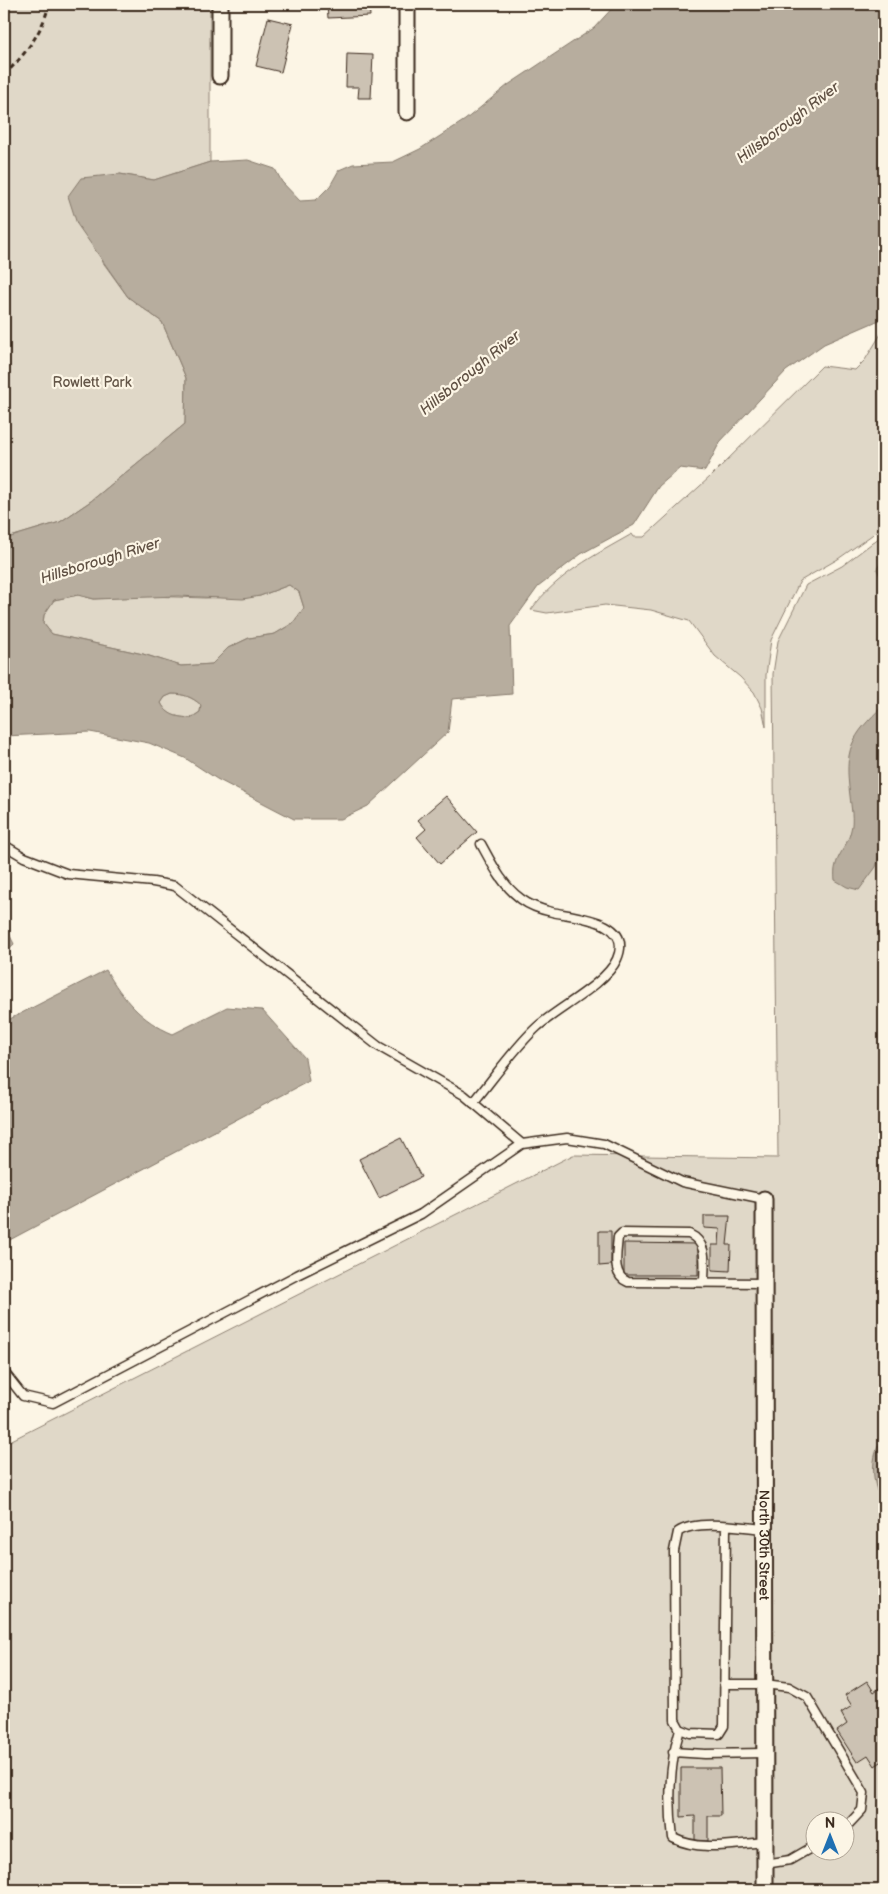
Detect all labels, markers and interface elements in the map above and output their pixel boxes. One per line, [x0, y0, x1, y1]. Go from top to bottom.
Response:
water label: Hillsborough River [733, 77, 844, 168]
water label: Hillsborough River [416, 326, 525, 419]
park label: Rowlett Park [52, 374, 132, 391]
water label: Hillsborough River [38, 533, 163, 588]
street label: North 30th Street [756, 1490, 773, 1601]
north arrow [806, 1812, 856, 1862]
text: N [825, 1815, 835, 1832]

